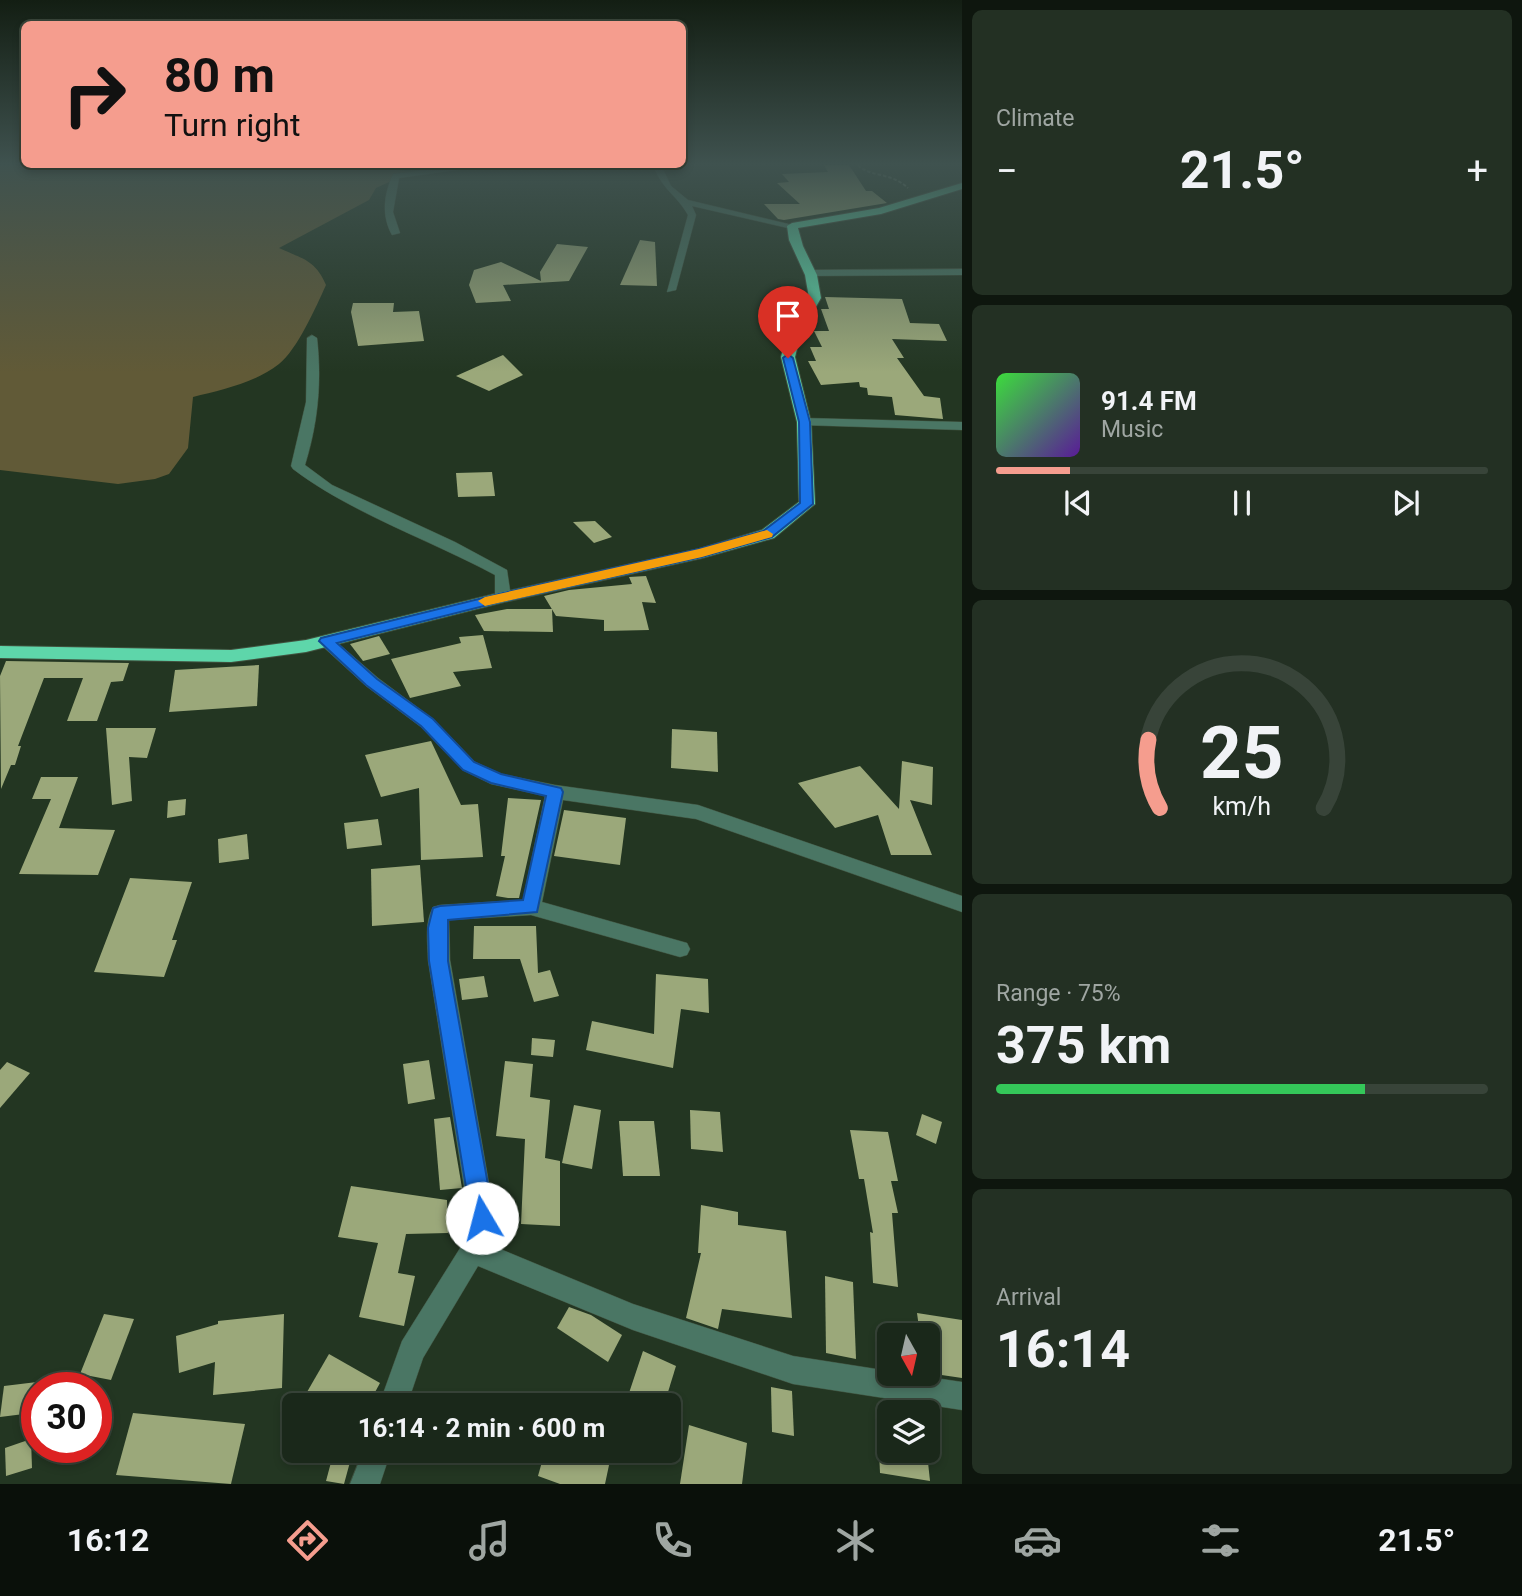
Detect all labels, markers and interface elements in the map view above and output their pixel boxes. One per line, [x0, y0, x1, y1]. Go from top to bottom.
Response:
text: 80 m [164, 47, 275, 104]
icon: right [49, 49, 140, 140]
text: Climate [996, 105, 1075, 132]
text: Turn right [164, 106, 300, 144]
text: 21.5° [1180, 140, 1305, 201]
text: − [996, 149, 1018, 193]
text: + [1466, 149, 1488, 193]
pin [758, 286, 818, 358]
icon: arrive [769, 297, 807, 335]
text: 91.4 FM [1101, 386, 1197, 416]
text: Music [1101, 416, 1163, 443]
icon: previous [1059, 484, 1097, 522]
icon: pause [1223, 484, 1261, 522]
icon: next [1387, 484, 1425, 522]
text: 25 [1200, 710, 1284, 796]
text: km/h [1213, 792, 1271, 821]
text: Range · 75% [996, 980, 1121, 1007]
text: 375 km [996, 1015, 1171, 1076]
position arrow [445, 1181, 519, 1255]
text: Arrival [996, 1284, 1061, 1311]
text: 16:14 [996, 1319, 1130, 1380]
north arrow [877, 1323, 940, 1386]
map controls [877, 1323, 940, 1463]
speed limit sign: 30 [21, 1372, 112, 1463]
button: layers [877, 1400, 940, 1463]
text: 16:14 · 2 min · 600 m [358, 1413, 605, 1443]
icon: directions [283, 1516, 332, 1565]
icon: music [465, 1516, 514, 1565]
icon: phone [648, 1516, 697, 1565]
icon: climate [831, 1516, 880, 1565]
icon: car [1013, 1516, 1062, 1565]
icon: filters [1196, 1516, 1245, 1565]
text: 16:12 [67, 1521, 149, 1559]
text: 21.5° [1378, 1521, 1455, 1559]

